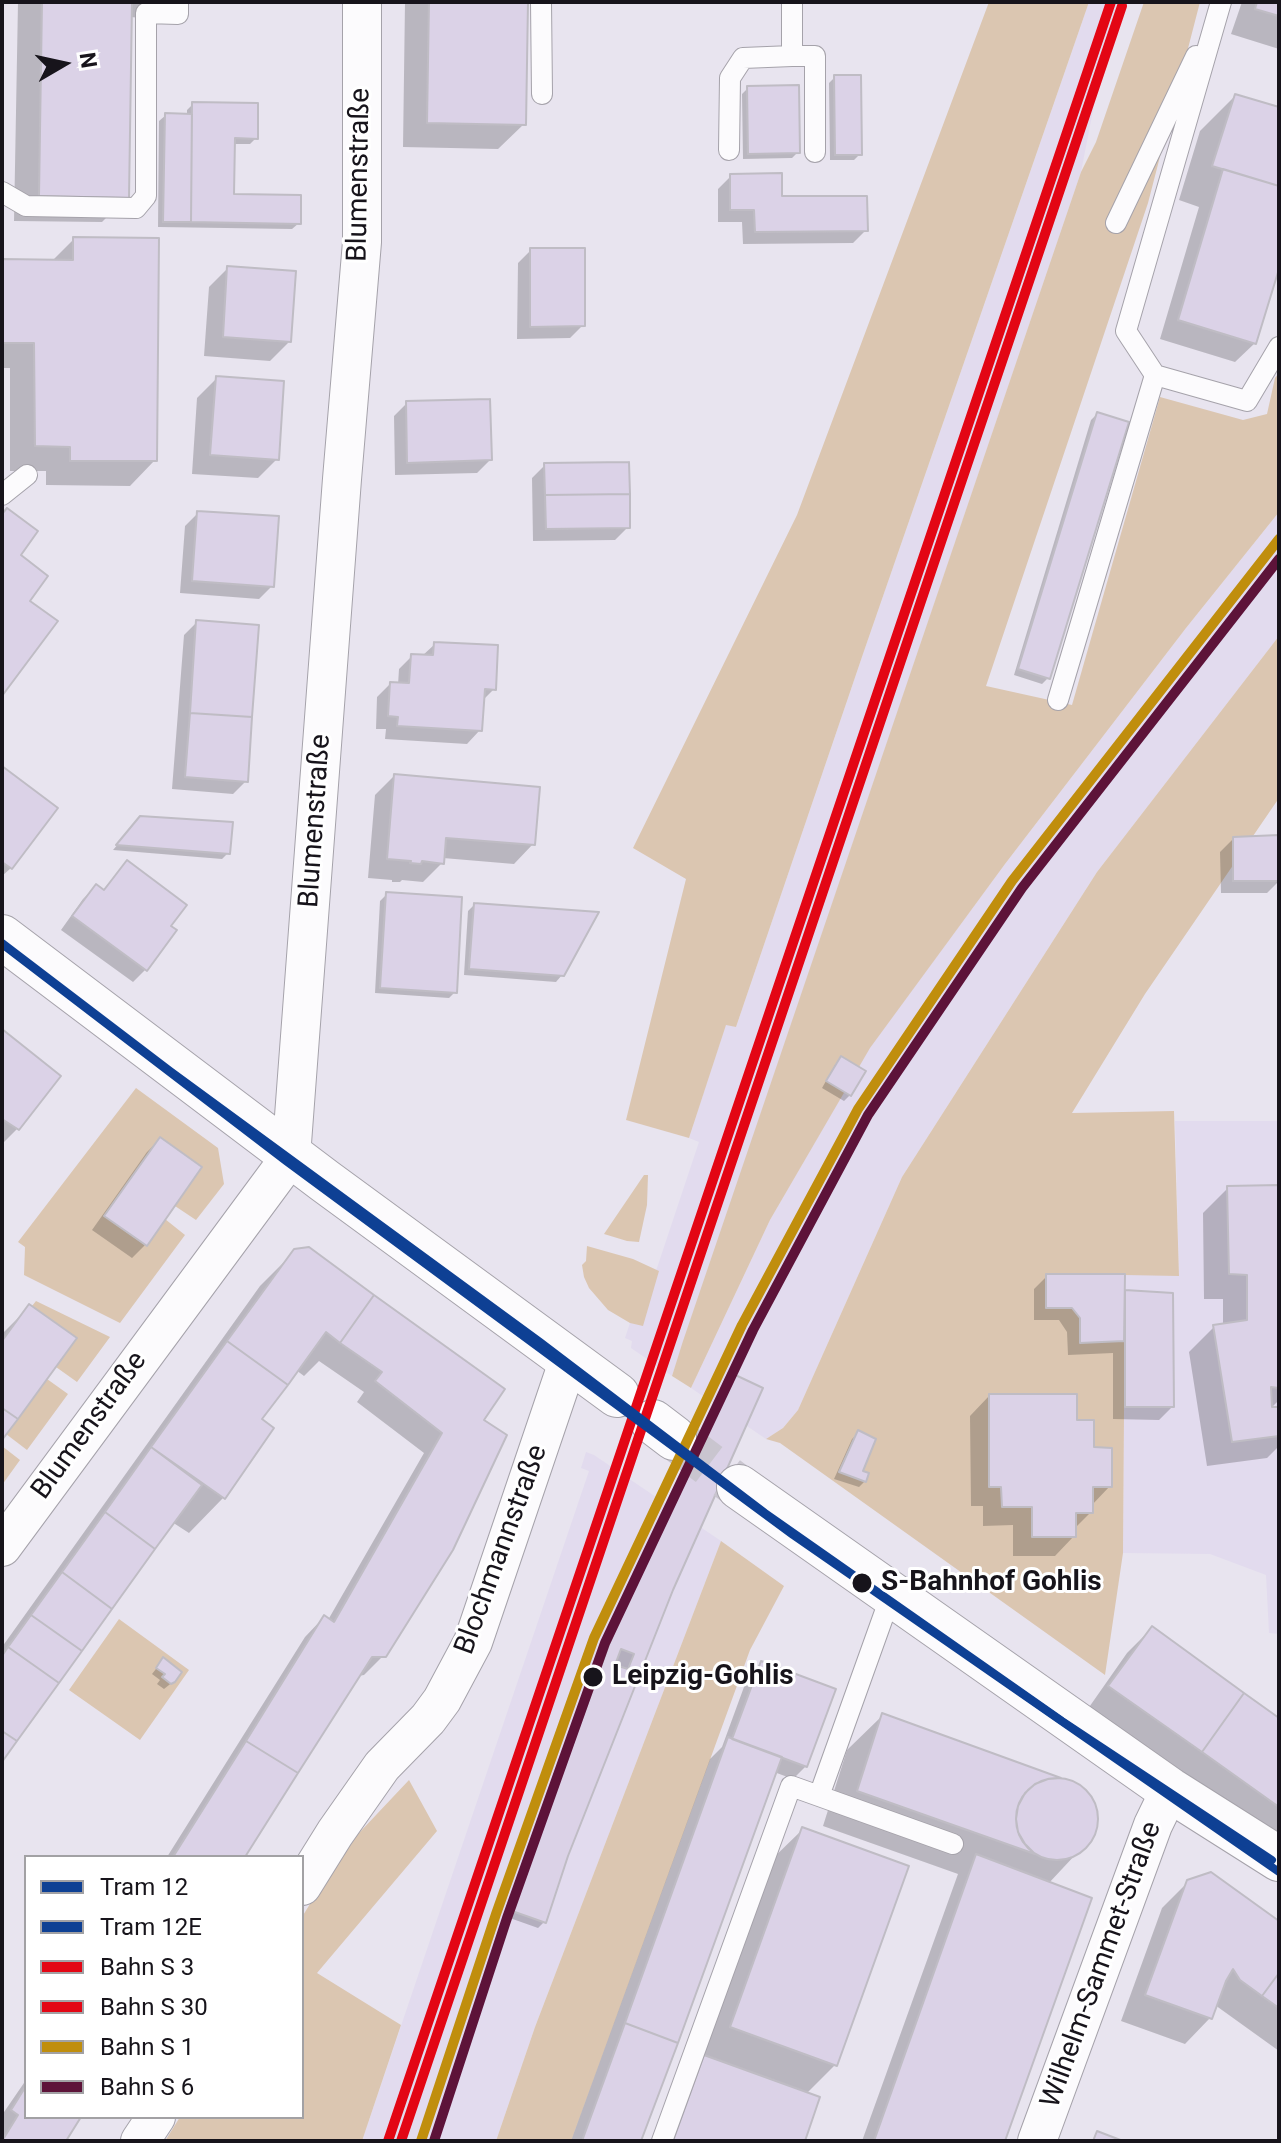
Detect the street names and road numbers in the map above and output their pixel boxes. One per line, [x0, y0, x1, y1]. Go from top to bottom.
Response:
street label: Blumenstraße [342, 88, 378, 262]
street label: Blumenstraße [293, 733, 339, 909]
street label: Blumenstraße [25, 1346, 155, 1506]
street label: Blochmannstraße [449, 1441, 555, 1659]
street label: Wilhelm-Sammet-Straße [1035, 1817, 1169, 2113]

